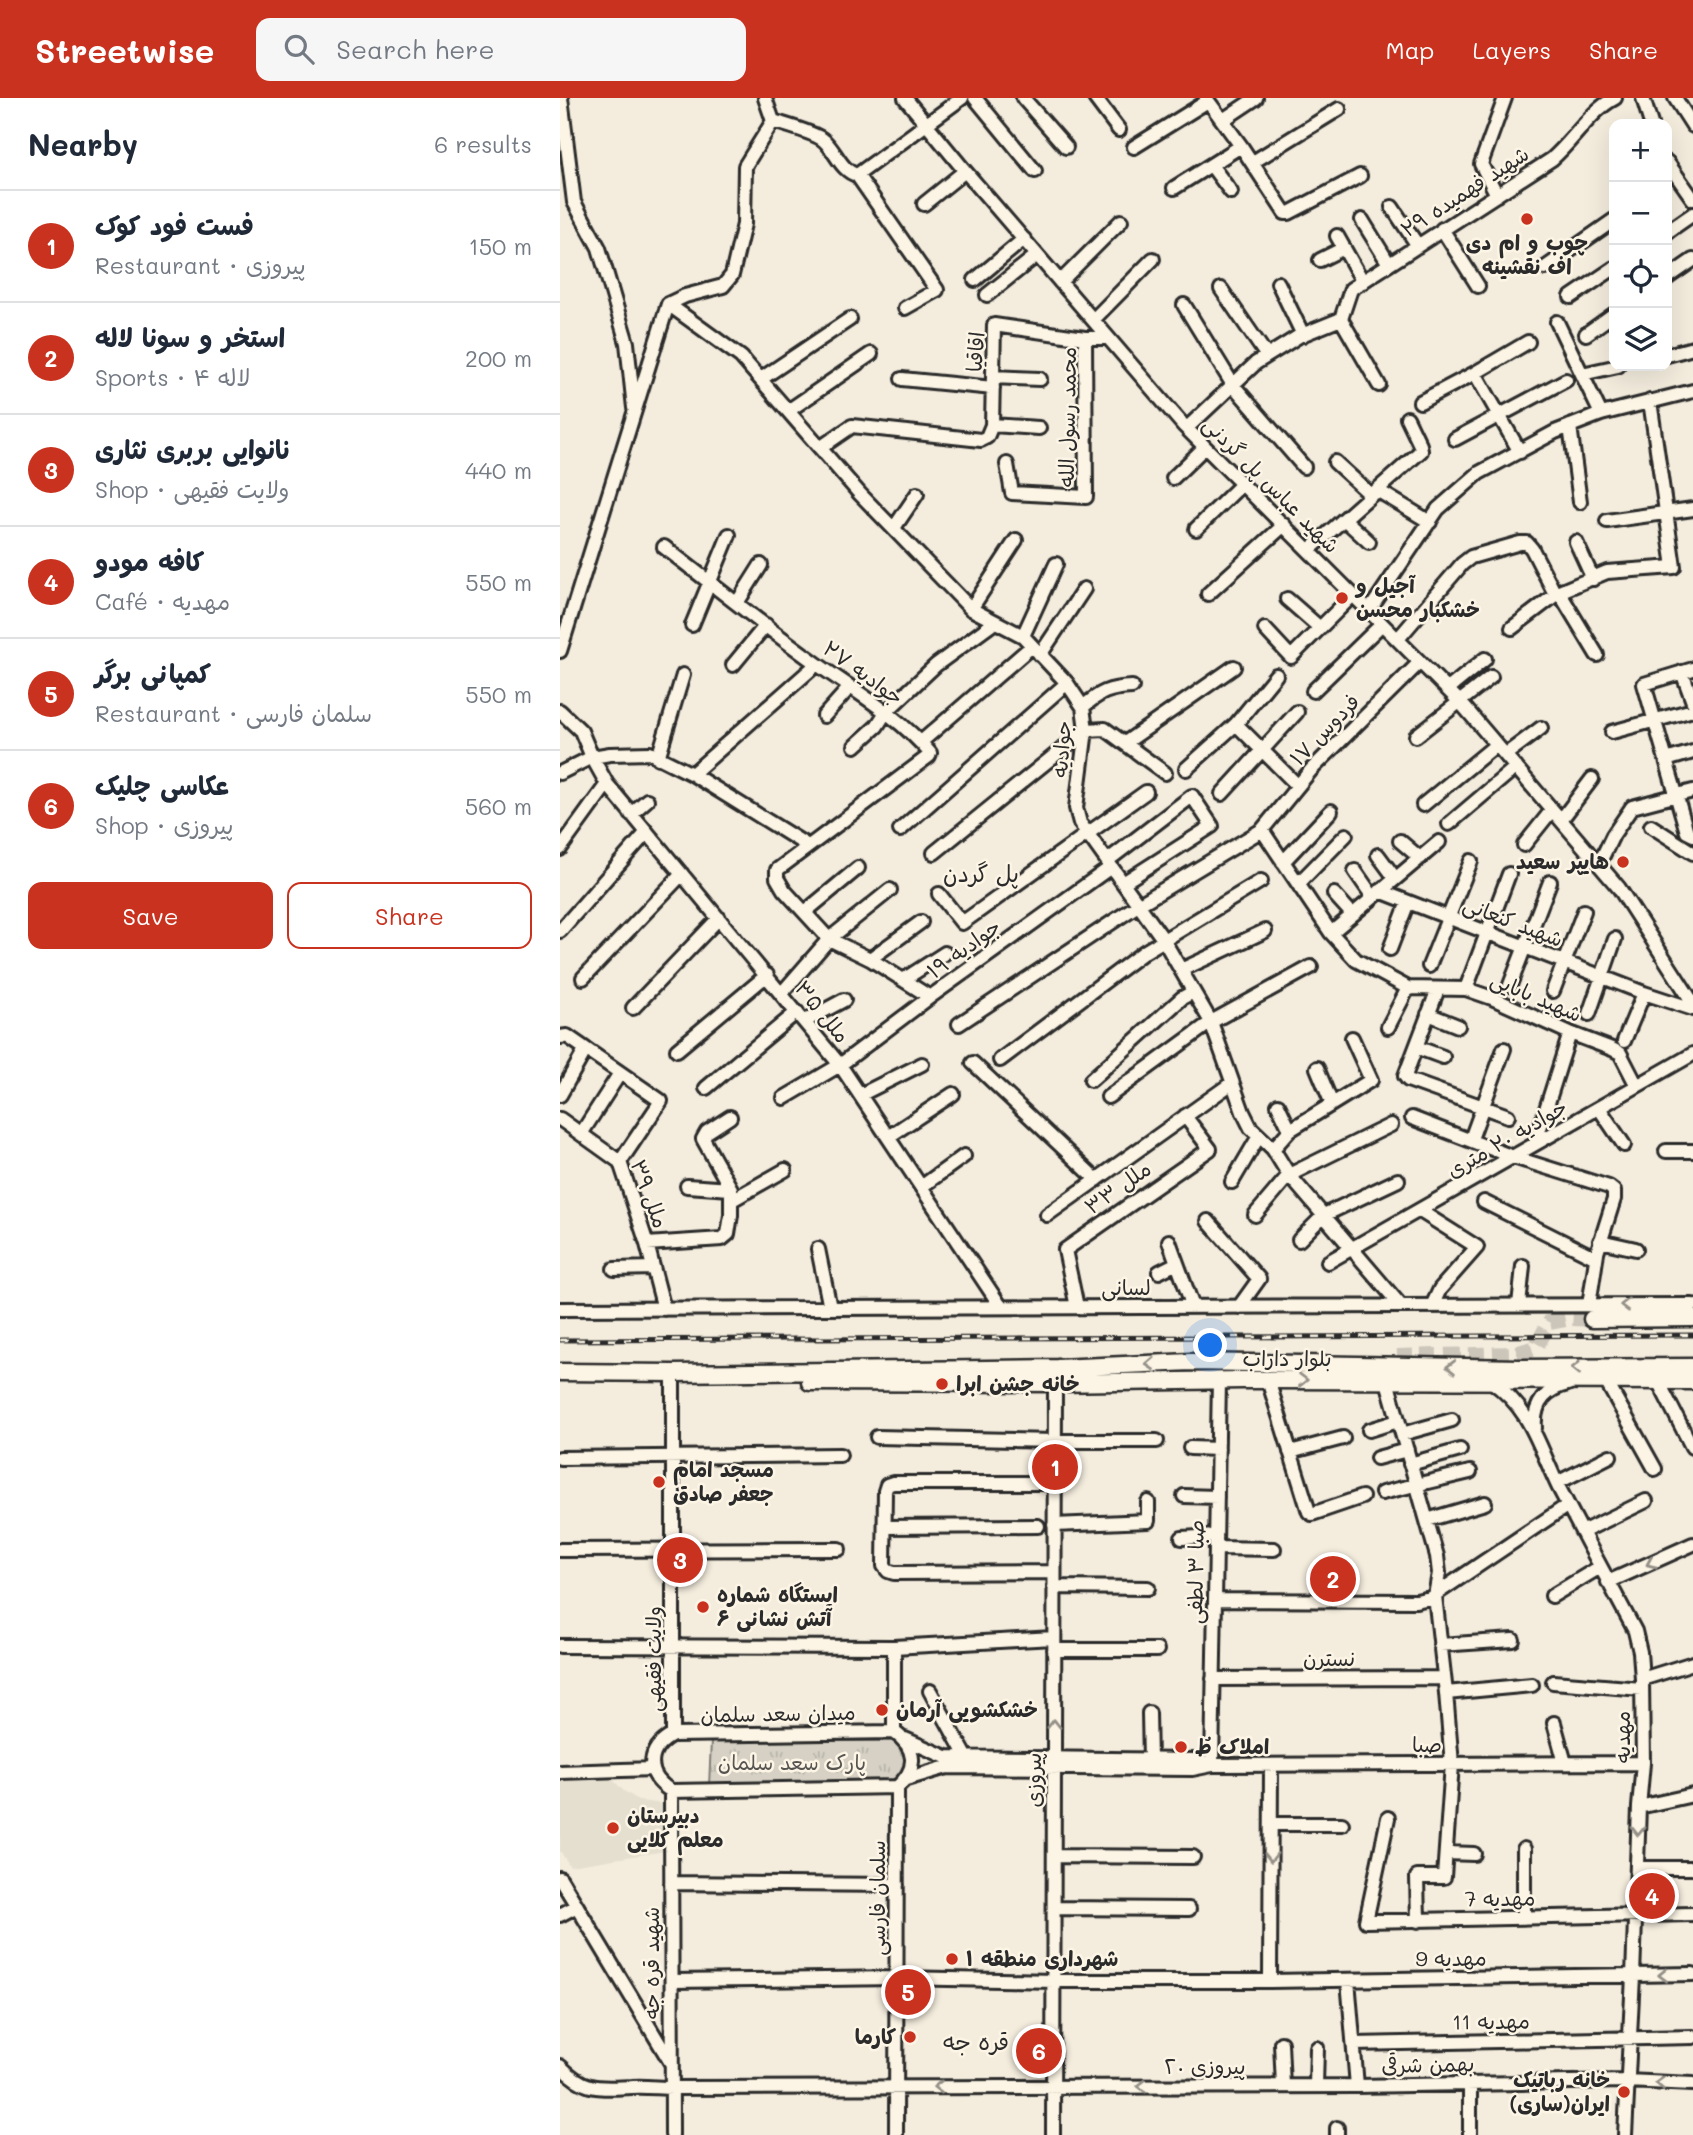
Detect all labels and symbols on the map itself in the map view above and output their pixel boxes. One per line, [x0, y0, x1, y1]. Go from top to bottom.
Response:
street label: شهید فهمیده ۲۹ [1395, 139, 1533, 242]
marker: چوب و ام دی اف نقشینه [1519, 211, 1535, 227]
place label: چوب و ام دی اف نقشینه [1466, 228, 1588, 280]
street label: اقاقیا [959, 331, 990, 373]
street label: محمد رسول الله [1052, 347, 1082, 487]
street label: شهید عباس پل گردنی [1197, 410, 1346, 559]
place label: آجیل و خشکبار محسن [1354, 571, 1480, 623]
marker: آجیل و خشکبار محسن [1334, 590, 1350, 606]
street label: جوادیه ۲۷ [818, 634, 909, 711]
street label: فردوس ۱۷ [1283, 687, 1365, 770]
street label: جوادیه [1045, 719, 1077, 778]
place label: هایپر سعید [1516, 847, 1609, 875]
marker: هایپر سعید [1615, 854, 1631, 870]
district label: پل گردن [943, 858, 1019, 889]
street label: شهید کنعانی [1459, 889, 1567, 954]
street label: جوادیه ۱۹ [921, 912, 1006, 984]
street label: شهید بابایی [1486, 964, 1586, 1029]
street label: ملل ۳۵ [790, 974, 856, 1048]
street label: جوادیه ۲۰ متری [1441, 1092, 1572, 1184]
street label: ملل ۳۳ [1079, 1154, 1156, 1219]
street label: ملل ۳۹ [626, 1155, 675, 1232]
street label: لسانی [1101, 1273, 1151, 1302]
one-way arrow [1619, 1297, 1630, 1313]
your location [1193, 1328, 1227, 1362]
street label: بلوار داراب [1242, 1344, 1332, 1372]
one-way arrow [1145, 1356, 1156, 1371]
one-way arrow [1446, 1359, 1456, 1375]
one-way arrow [1570, 1360, 1581, 1376]
place label: خانه جشن ابرا [956, 1369, 1079, 1397]
one-way arrow [1298, 1372, 1308, 1388]
marker: خانه جشن ابرا [934, 1376, 950, 1392]
pin: 1 [1032, 1441, 1078, 1493]
place label: مسجد امام جعفر صادق [673, 1455, 774, 1506]
marker: مسجد امام جعفر صادق [651, 1474, 667, 1490]
street label: صبا ۳ لطفی [1180, 1519, 1211, 1624]
pin: 3 [657, 1534, 703, 1586]
pin: 2 [1310, 1553, 1356, 1605]
one-way arrow [1645, 1555, 1658, 1569]
place label: ایستگاه شماره ۶ آتش نشانی [717, 1580, 838, 1632]
marker: ایستگاه شماره ۶ آتش نشانی [695, 1599, 711, 1615]
street label: ولایت فقیهی [639, 1606, 668, 1712]
street label: نسترن [1303, 1644, 1355, 1671]
place label: خشکشویی آرمان [896, 1695, 1038, 1723]
street label: میدان سعد سلمان [700, 1698, 856, 1727]
marker: خشکشویی آرمان [874, 1702, 890, 1718]
street label: مهدیه [1608, 1711, 1635, 1763]
one-way arrow [1046, 1718, 1062, 1729]
street label: صبا [1412, 1730, 1442, 1758]
place label: املاک طُ [1195, 1732, 1269, 1759]
marker: املاک طُ [1173, 1739, 1189, 1755]
park label: پارک سعد سلمان [718, 1748, 866, 1776]
street label: پیروزی [1019, 1753, 1047, 1807]
place label: دبیرستان معلم کلایی [627, 1801, 724, 1856]
marker: دبیرستان معلم کلایی [605, 1820, 621, 1836]
one-way arrow [1631, 1826, 1646, 1837]
street label: سلمان فارسی [863, 1840, 892, 1956]
one-way arrow [1263, 1853, 1279, 1863]
pin: 4 [1629, 1870, 1675, 1922]
street label: مهدیه 7 [1464, 1883, 1536, 1912]
street label: شهید قره جه [637, 1907, 664, 2019]
street label: مهدیه 9 [1415, 1943, 1487, 1972]
place label: شهرداری منطقه ۱ [966, 1944, 1118, 1971]
marker: شهرداری منطقه ۱ [944, 1951, 960, 1967]
pin: 5 [885, 1966, 931, 2018]
one-way arrow [1657, 1967, 1668, 1983]
street label: مهدیه 11 [1452, 2006, 1530, 2035]
place label: کارما [855, 2022, 897, 2049]
pin: 6 [1016, 2025, 1062, 2077]
district label: قره جه [943, 2026, 1009, 2056]
marker: کارما [902, 2029, 918, 2045]
street label: بهمن شرقی [1381, 2049, 1475, 2079]
street label: پیروزی ٢٠ [1165, 2052, 1246, 2080]
place label: خانه رباتیک ایران(ساری) [1509, 2065, 1610, 2117]
one-way arrow [1654, 2075, 1665, 2090]
one-way arrow [1136, 2078, 1147, 2094]
one-way arrow [932, 2079, 943, 2095]
marker: خانه رباتیک ایران(ساری) [1616, 2084, 1632, 2100]

